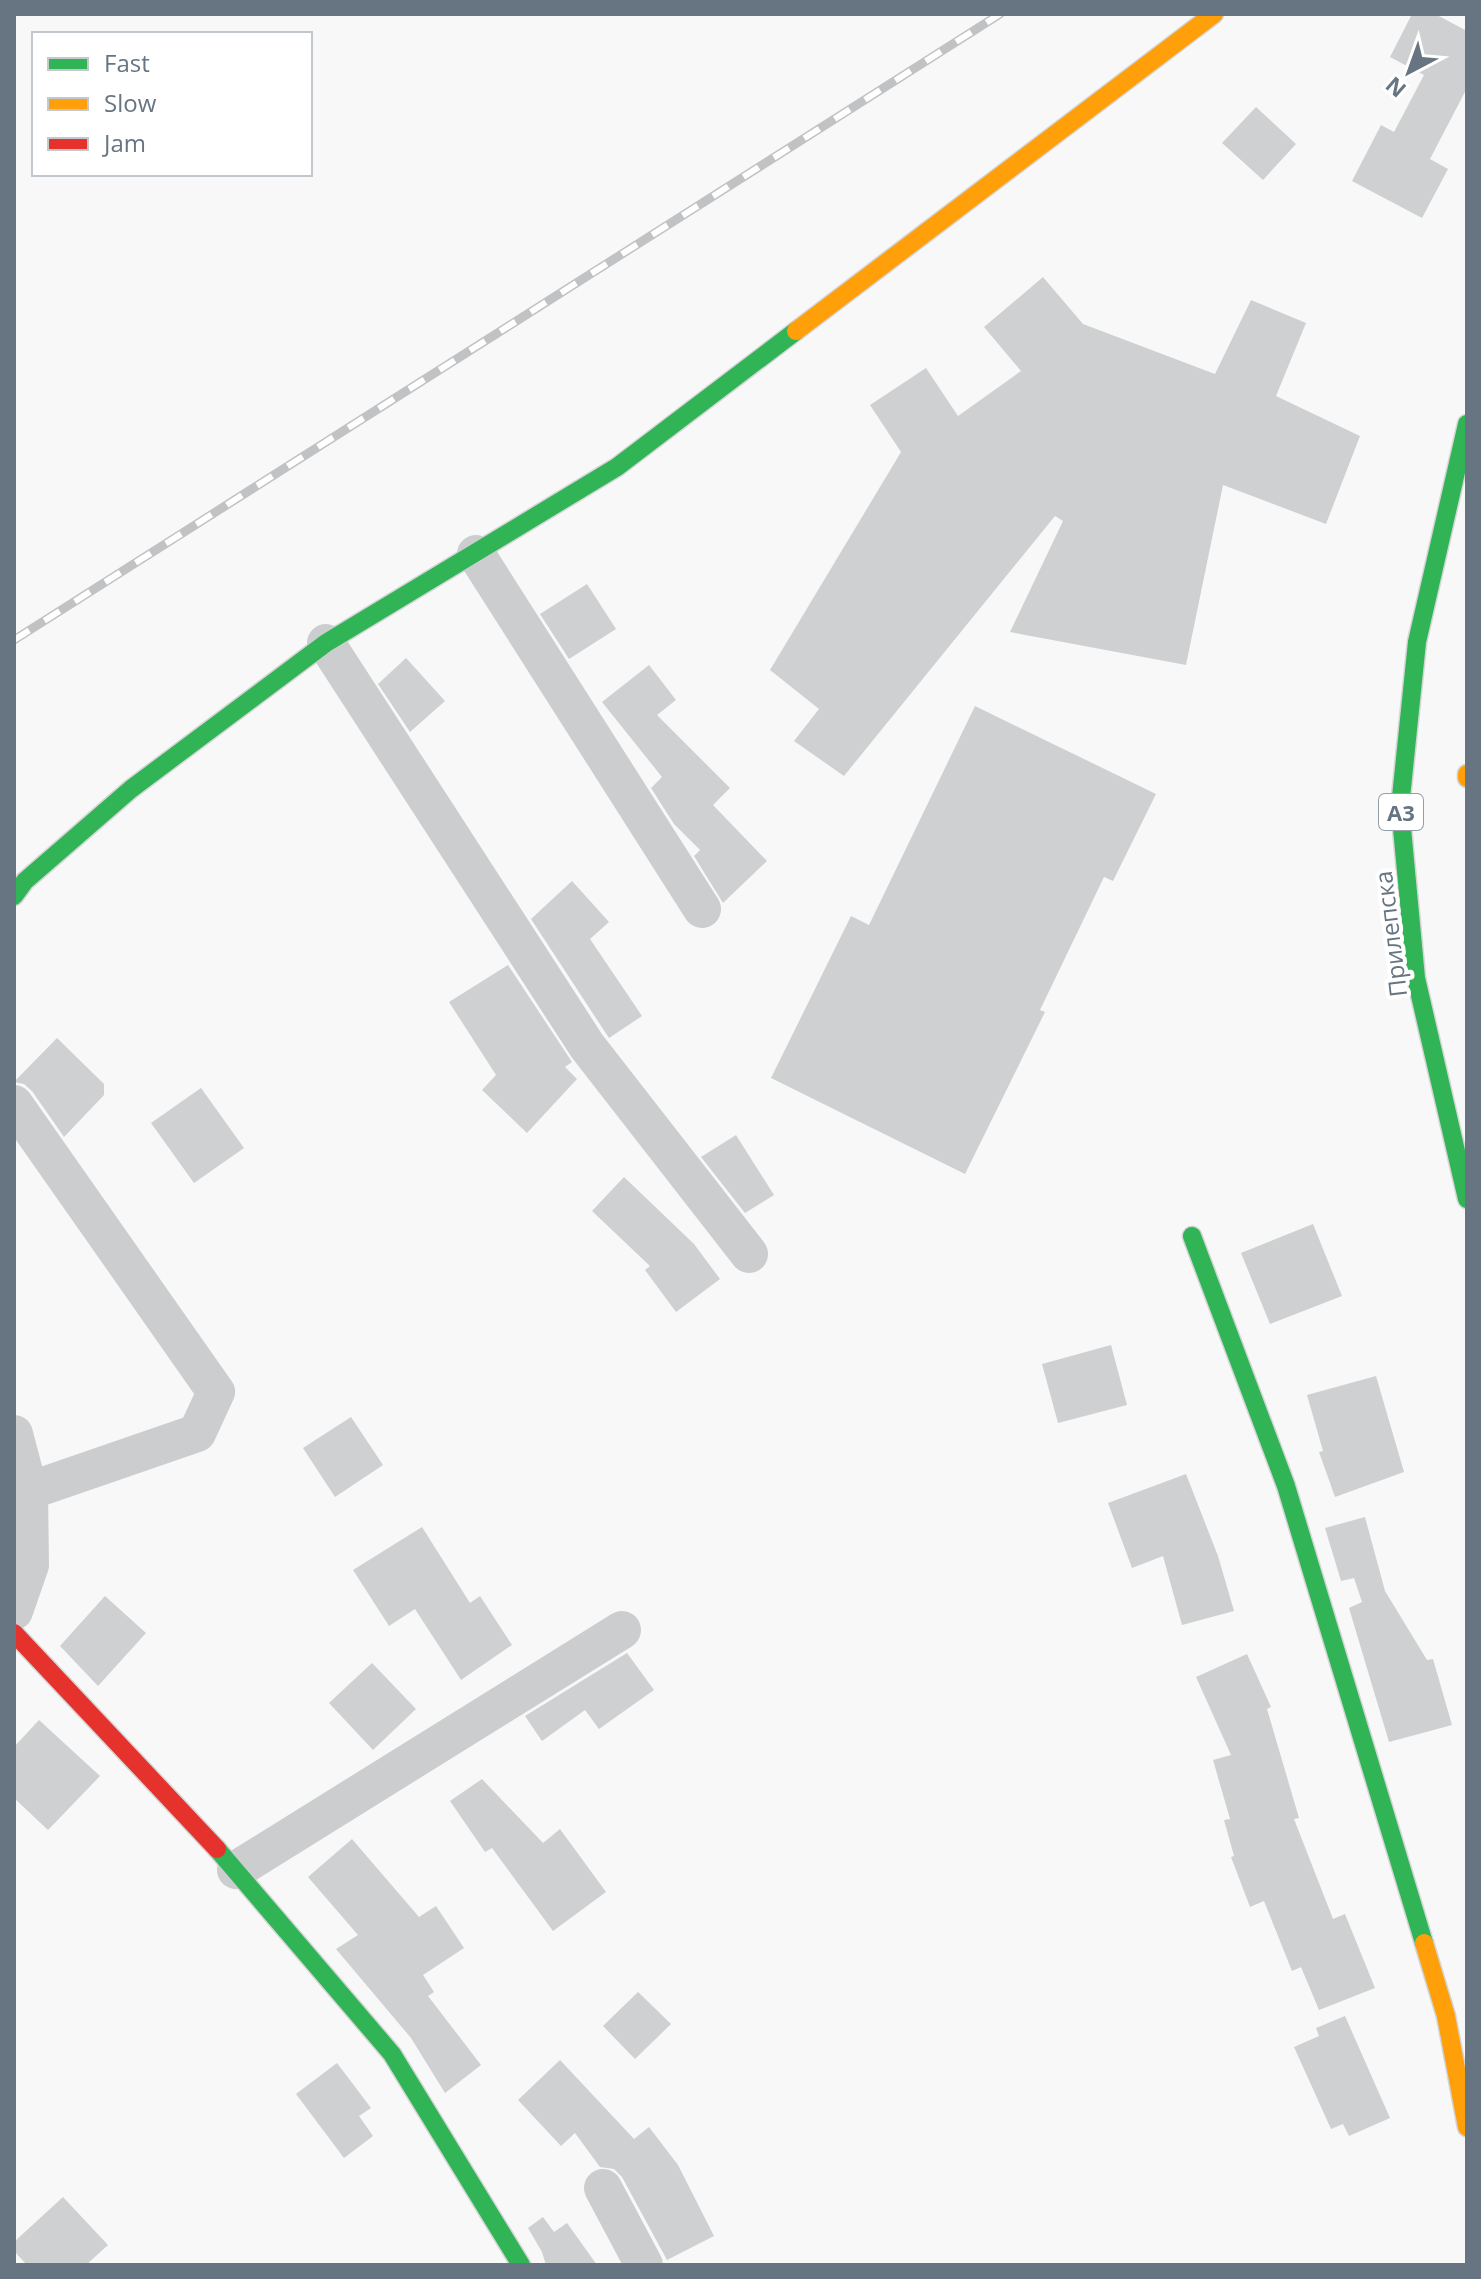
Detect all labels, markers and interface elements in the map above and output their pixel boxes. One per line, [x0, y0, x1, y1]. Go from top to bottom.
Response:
legend [32, 32, 312, 176]
north arrow [1369, 32, 1449, 112]
text: Fast [104, 46, 150, 79]
text: N [1379, 71, 1412, 105]
text: Slow [104, 86, 157, 119]
text: Jam [102, 126, 146, 159]
road number: A3 [1379, 794, 1423, 830]
street label: Прилепска [1366, 869, 1414, 999]

